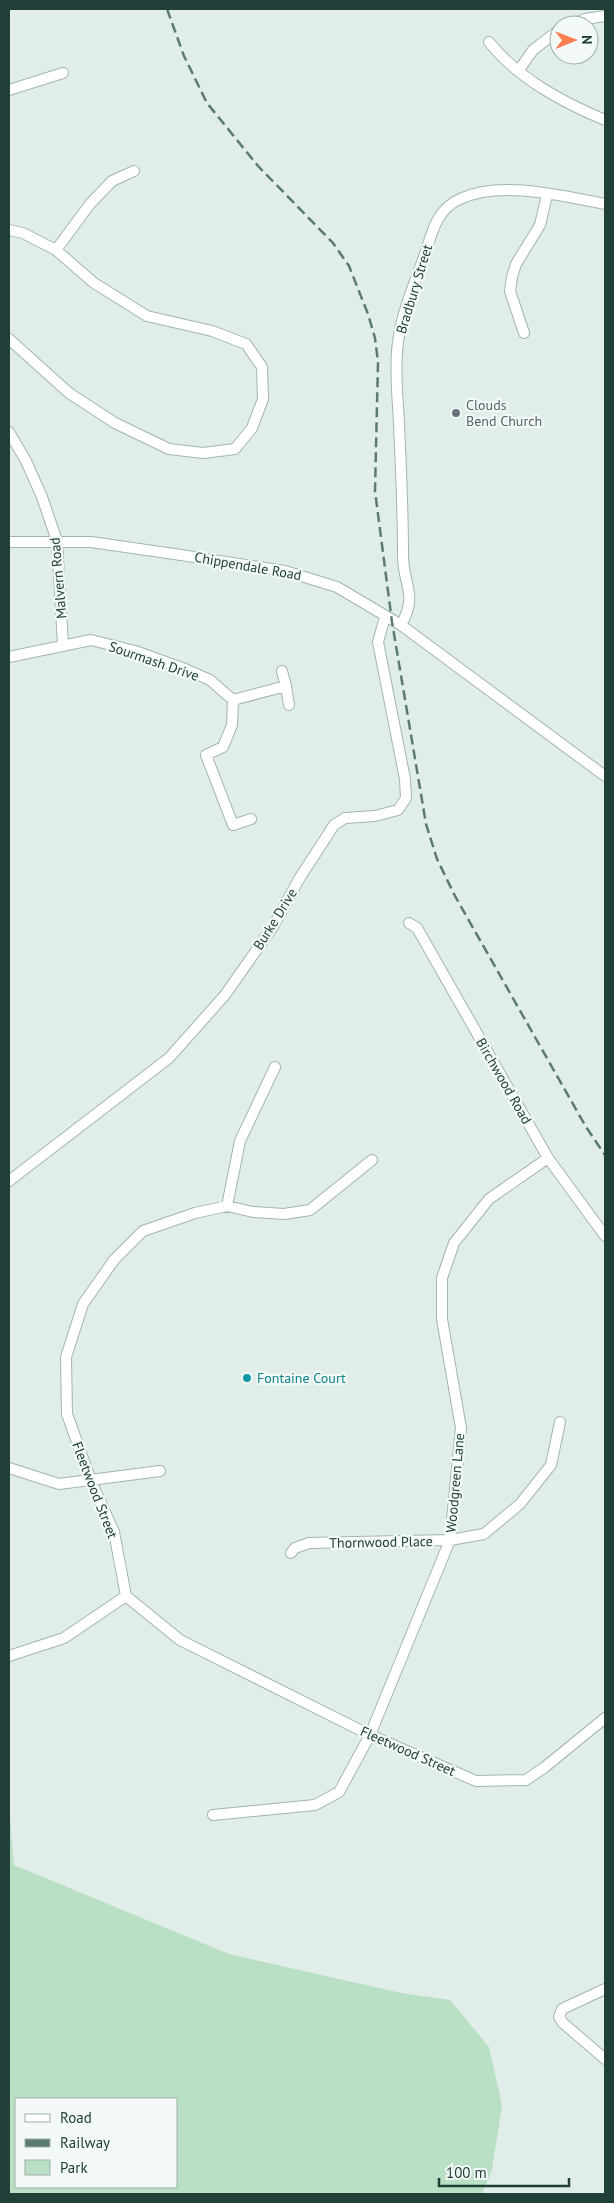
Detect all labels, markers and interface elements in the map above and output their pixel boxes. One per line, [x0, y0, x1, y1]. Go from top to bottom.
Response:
north arrow [549, 15, 599, 65]
text: N [578, 35, 596, 45]
street label: Bradbury Street [392, 242, 436, 336]
place label: Clouds Bend Church [466, 396, 542, 430]
marker: Clouds Bend Church [450, 407, 462, 419]
street label: Malvern Road [45, 537, 71, 619]
street label: Chippendale Road [193, 548, 303, 584]
street label: Sourmash Drive [107, 637, 201, 685]
street label: Burke Drive [249, 885, 301, 953]
street label: Birchwood Road [472, 1035, 536, 1127]
place label: Fontaine Court [257, 1369, 346, 1387]
marker: Fontaine Court [241, 1372, 253, 1384]
street label: Woodgreen Lane [442, 1432, 468, 1534]
street label: Fleetwood Street [68, 1439, 122, 1541]
street label: Thornwood Place [329, 1532, 433, 1552]
street label: Fleetwood Street [358, 1722, 459, 1780]
legend [15, 2098, 178, 2188]
text: Road [60, 2108, 92, 2127]
text: Railway [60, 2133, 110, 2152]
scale bar [439, 2156, 569, 2188]
text: Park [60, 2158, 88, 2177]
text: 100 m [446, 2163, 487, 2182]

